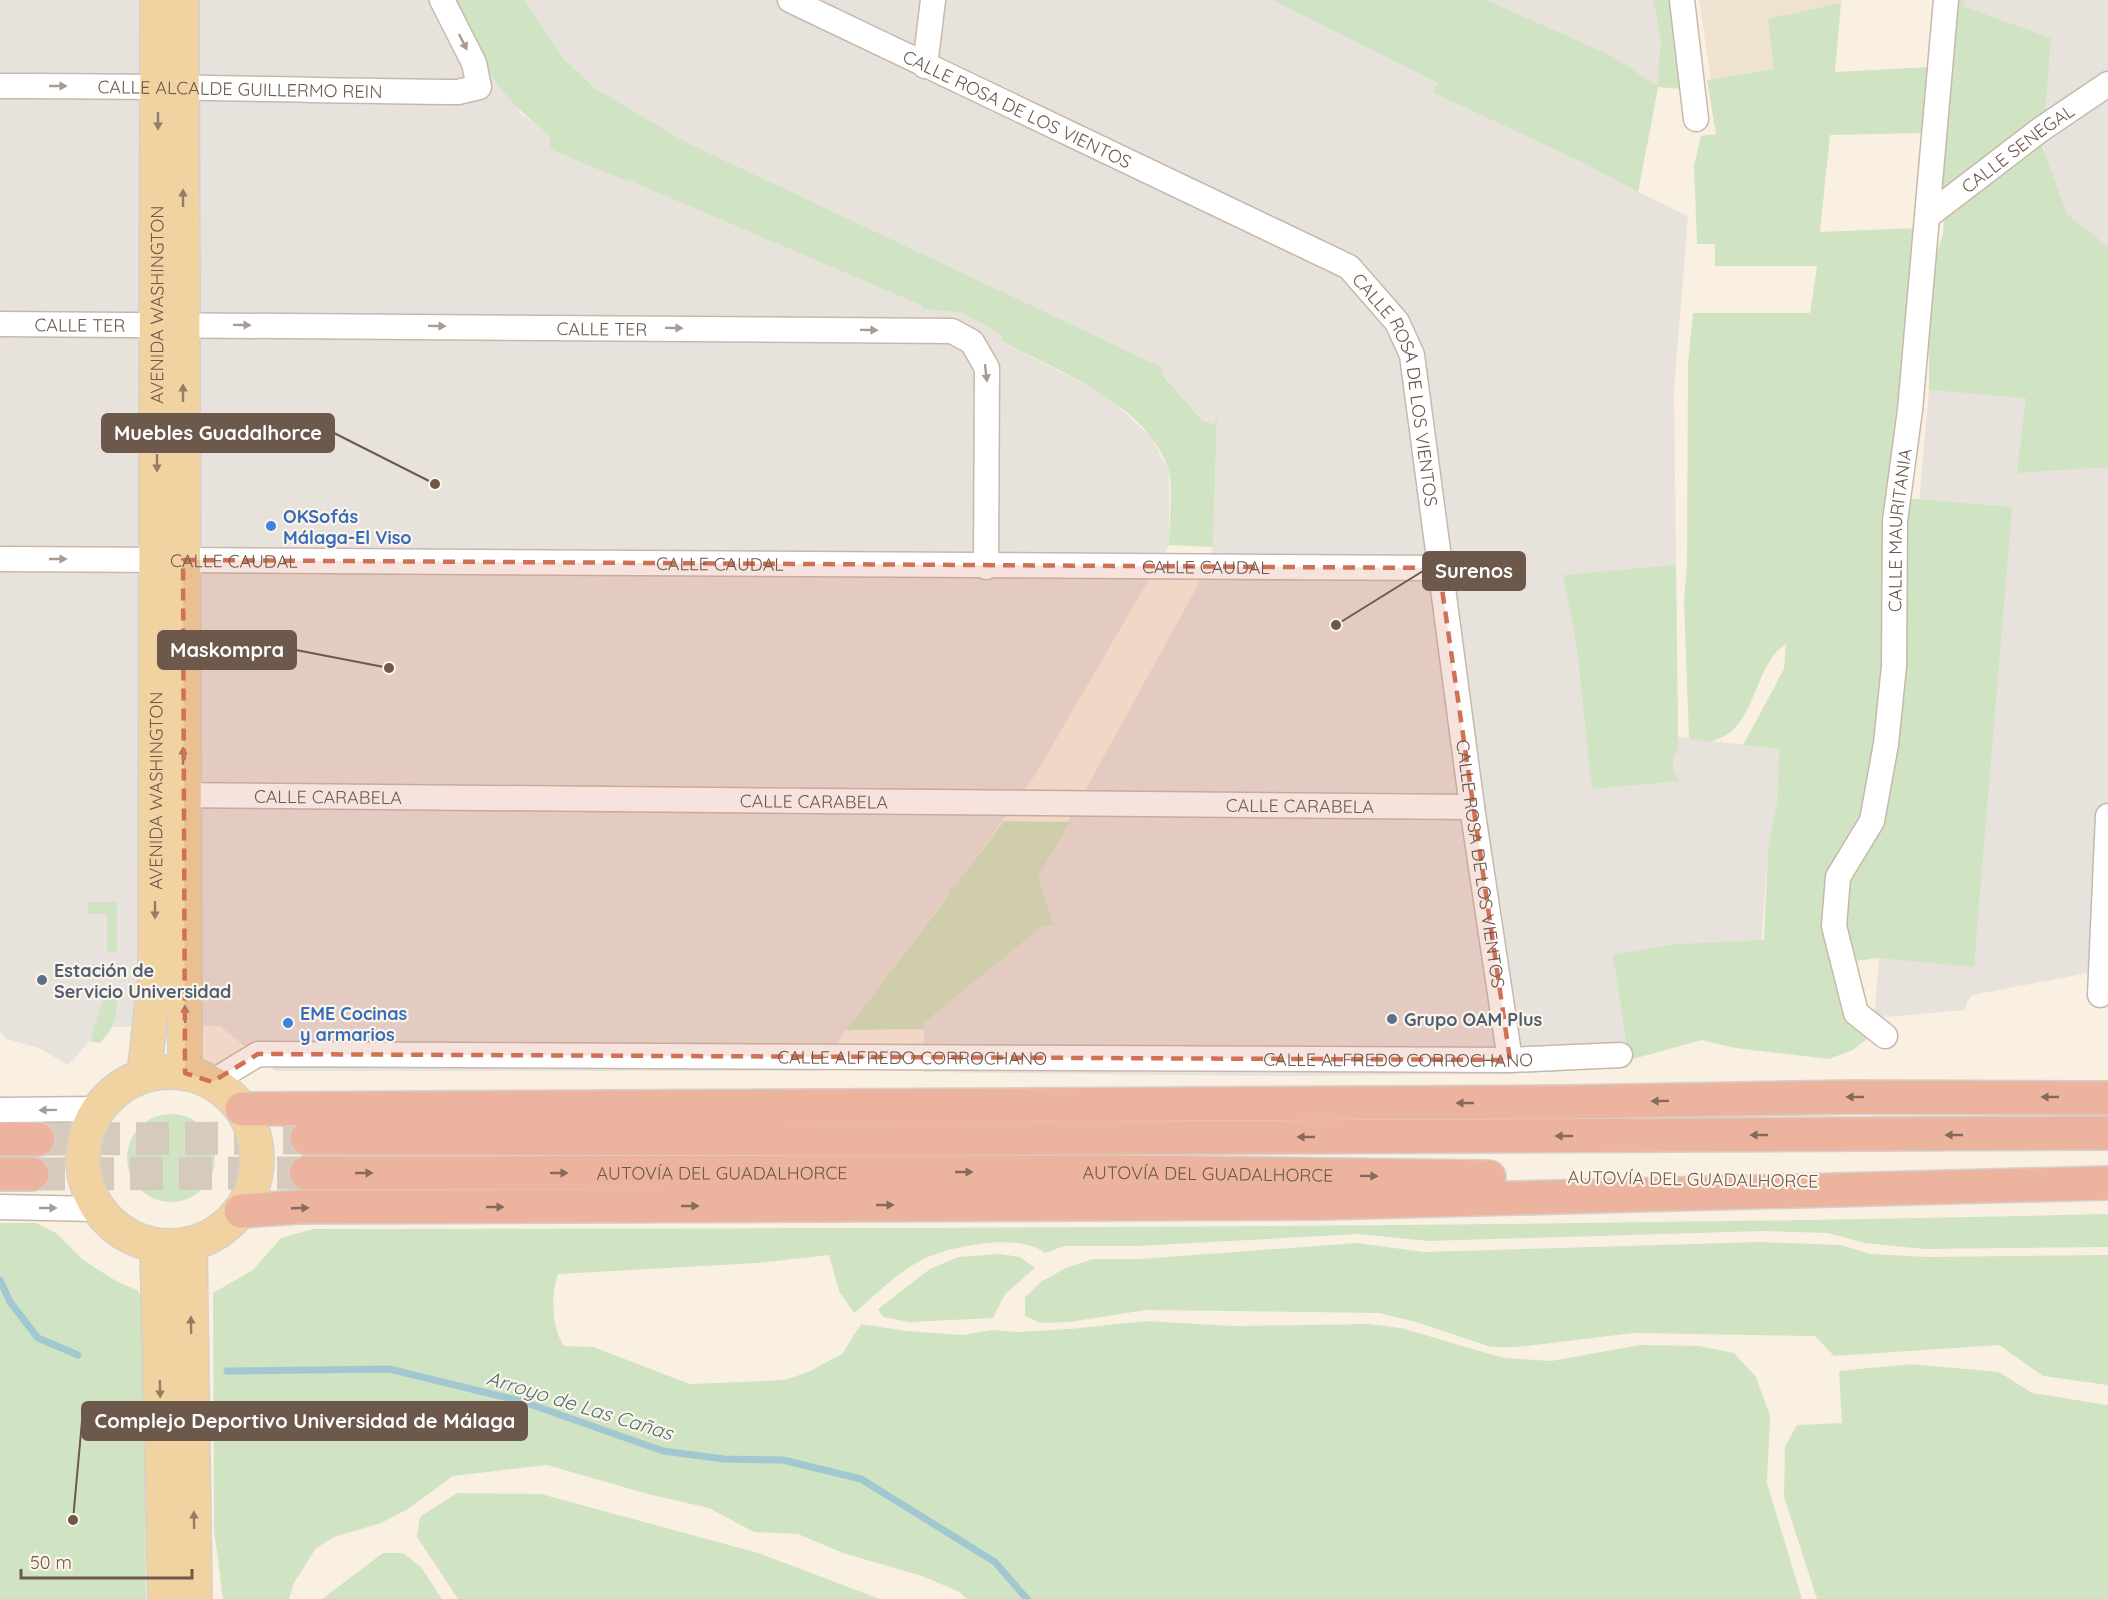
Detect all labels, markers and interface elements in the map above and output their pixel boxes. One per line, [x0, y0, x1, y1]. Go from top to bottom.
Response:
one-way arrow [459, 34, 468, 51]
street label: CALLE ROSA DE LOS VIENTOS [899, 44, 1135, 173]
street label: CALLE ALCALDE GUILLERMO REIN [98, 75, 383, 103]
one-way arrow [49, 81, 68, 91]
street label: CALLE SENEGAL [1956, 99, 2079, 198]
one-way arrow [153, 112, 163, 131]
one-way arrow [178, 189, 188, 208]
street label: AVENIDA WASHINGTON [145, 206, 168, 404]
street label: CALLE ROSA DE LOS VIENTOS [1348, 268, 1443, 508]
street label: CALLE TER [34, 313, 126, 336]
street label: CALLE TER [556, 317, 648, 340]
one-way arrow [232, 320, 251, 329]
one-way arrow [427, 321, 446, 331]
one-way arrow [664, 323, 683, 333]
one-way arrow [859, 325, 878, 335]
one-way arrow [981, 364, 990, 383]
one-way arrow [178, 384, 188, 403]
callout: Muebles Guadalhorce [102, 414, 334, 452]
text: Muebles Guadalhorce [114, 420, 322, 445]
street label: CALLE MAURITANIA [1883, 447, 1916, 612]
one-way arrow [152, 454, 162, 473]
place label: OKSofás Málaga-El Viso [283, 505, 412, 549]
marker: OKSofás Málaga-El Viso [264, 519, 278, 533]
street label: CALLE CAUDAL [170, 549, 298, 572]
street label: CALLE CAUDAL [656, 552, 784, 575]
callout: Surenos [1423, 552, 1525, 590]
one-way arrow [49, 554, 68, 564]
street label: CALLE CAUDAL [1142, 555, 1270, 578]
text: Surenos [1435, 558, 1513, 583]
callout: Maskompra [158, 631, 296, 669]
text: Maskompra [170, 637, 284, 662]
street label: AVENIDA WASHINGTON [144, 692, 167, 890]
street label: CALLE ROSA DE LOS VIENTOS [1452, 738, 1511, 989]
one-way arrow [178, 747, 188, 766]
street label: CALLE CARABELA [254, 784, 402, 809]
street label: CALLE CARABELA [740, 789, 888, 813]
street label: CALLE CARABELA [1226, 793, 1374, 818]
one-way arrow [150, 901, 160, 920]
place label: Estación de Servicio Universidad [54, 959, 231, 1003]
marker: Estación de Servicio Universidad [35, 973, 49, 987]
place label: EME Cocinas y armarios [300, 1002, 408, 1046]
one-way arrow [180, 1005, 189, 1024]
place label: Grupo OAM Plus [1404, 1008, 1543, 1031]
marker: Grupo OAM Plus [1385, 1012, 1399, 1026]
marker: EME Cocinas y armarios [281, 1016, 295, 1030]
street label: CALLE ALFREDO CORROCHANO [777, 1045, 1047, 1069]
street label: CALLE ALFREDO CORROCHANO [1263, 1047, 1534, 1072]
one-way arrow [1845, 1092, 1864, 1102]
one-way arrow [2040, 1093, 2059, 1102]
one-way arrow [1650, 1096, 1669, 1105]
one-way arrow [1455, 1098, 1474, 1108]
one-way arrow [39, 1105, 58, 1115]
one-way arrow [1750, 1130, 1769, 1140]
one-way arrow [1945, 1130, 1964, 1140]
one-way arrow [1555, 1131, 1574, 1141]
one-way arrow [1297, 1132, 1316, 1142]
street label: AUTOVÍA DEL GUADALHORCE [1083, 1160, 1334, 1186]
street label: AUTOVÍA DEL GUADALHORCE [597, 1161, 847, 1184]
street label: AUTOVÍA DEL GUADALHORCE [1568, 1165, 1818, 1193]
one-way arrow [955, 1167, 974, 1177]
one-way arrow [355, 1168, 374, 1178]
one-way arrow [550, 1168, 569, 1178]
one-way arrow [1360, 1171, 1379, 1181]
one-way arrow [875, 1200, 894, 1210]
one-way arrow [680, 1201, 699, 1211]
one-way arrow [485, 1202, 504, 1212]
one-way arrow [39, 1203, 58, 1213]
one-way arrow [290, 1203, 309, 1212]
one-way arrow [187, 1315, 196, 1334]
water label: Arroyo de Las Cañas [484, 1365, 678, 1446]
one-way arrow [156, 1379, 165, 1398]
callout: Complejo Deportivo Universidad de Málaga [82, 1402, 527, 1440]
text: Complejo Deportivo Universidad de Málaga [95, 1408, 515, 1433]
one-way arrow [189, 1510, 199, 1529]
scale bar [21, 1542, 192, 1580]
text: 50 m [30, 1551, 72, 1574]

